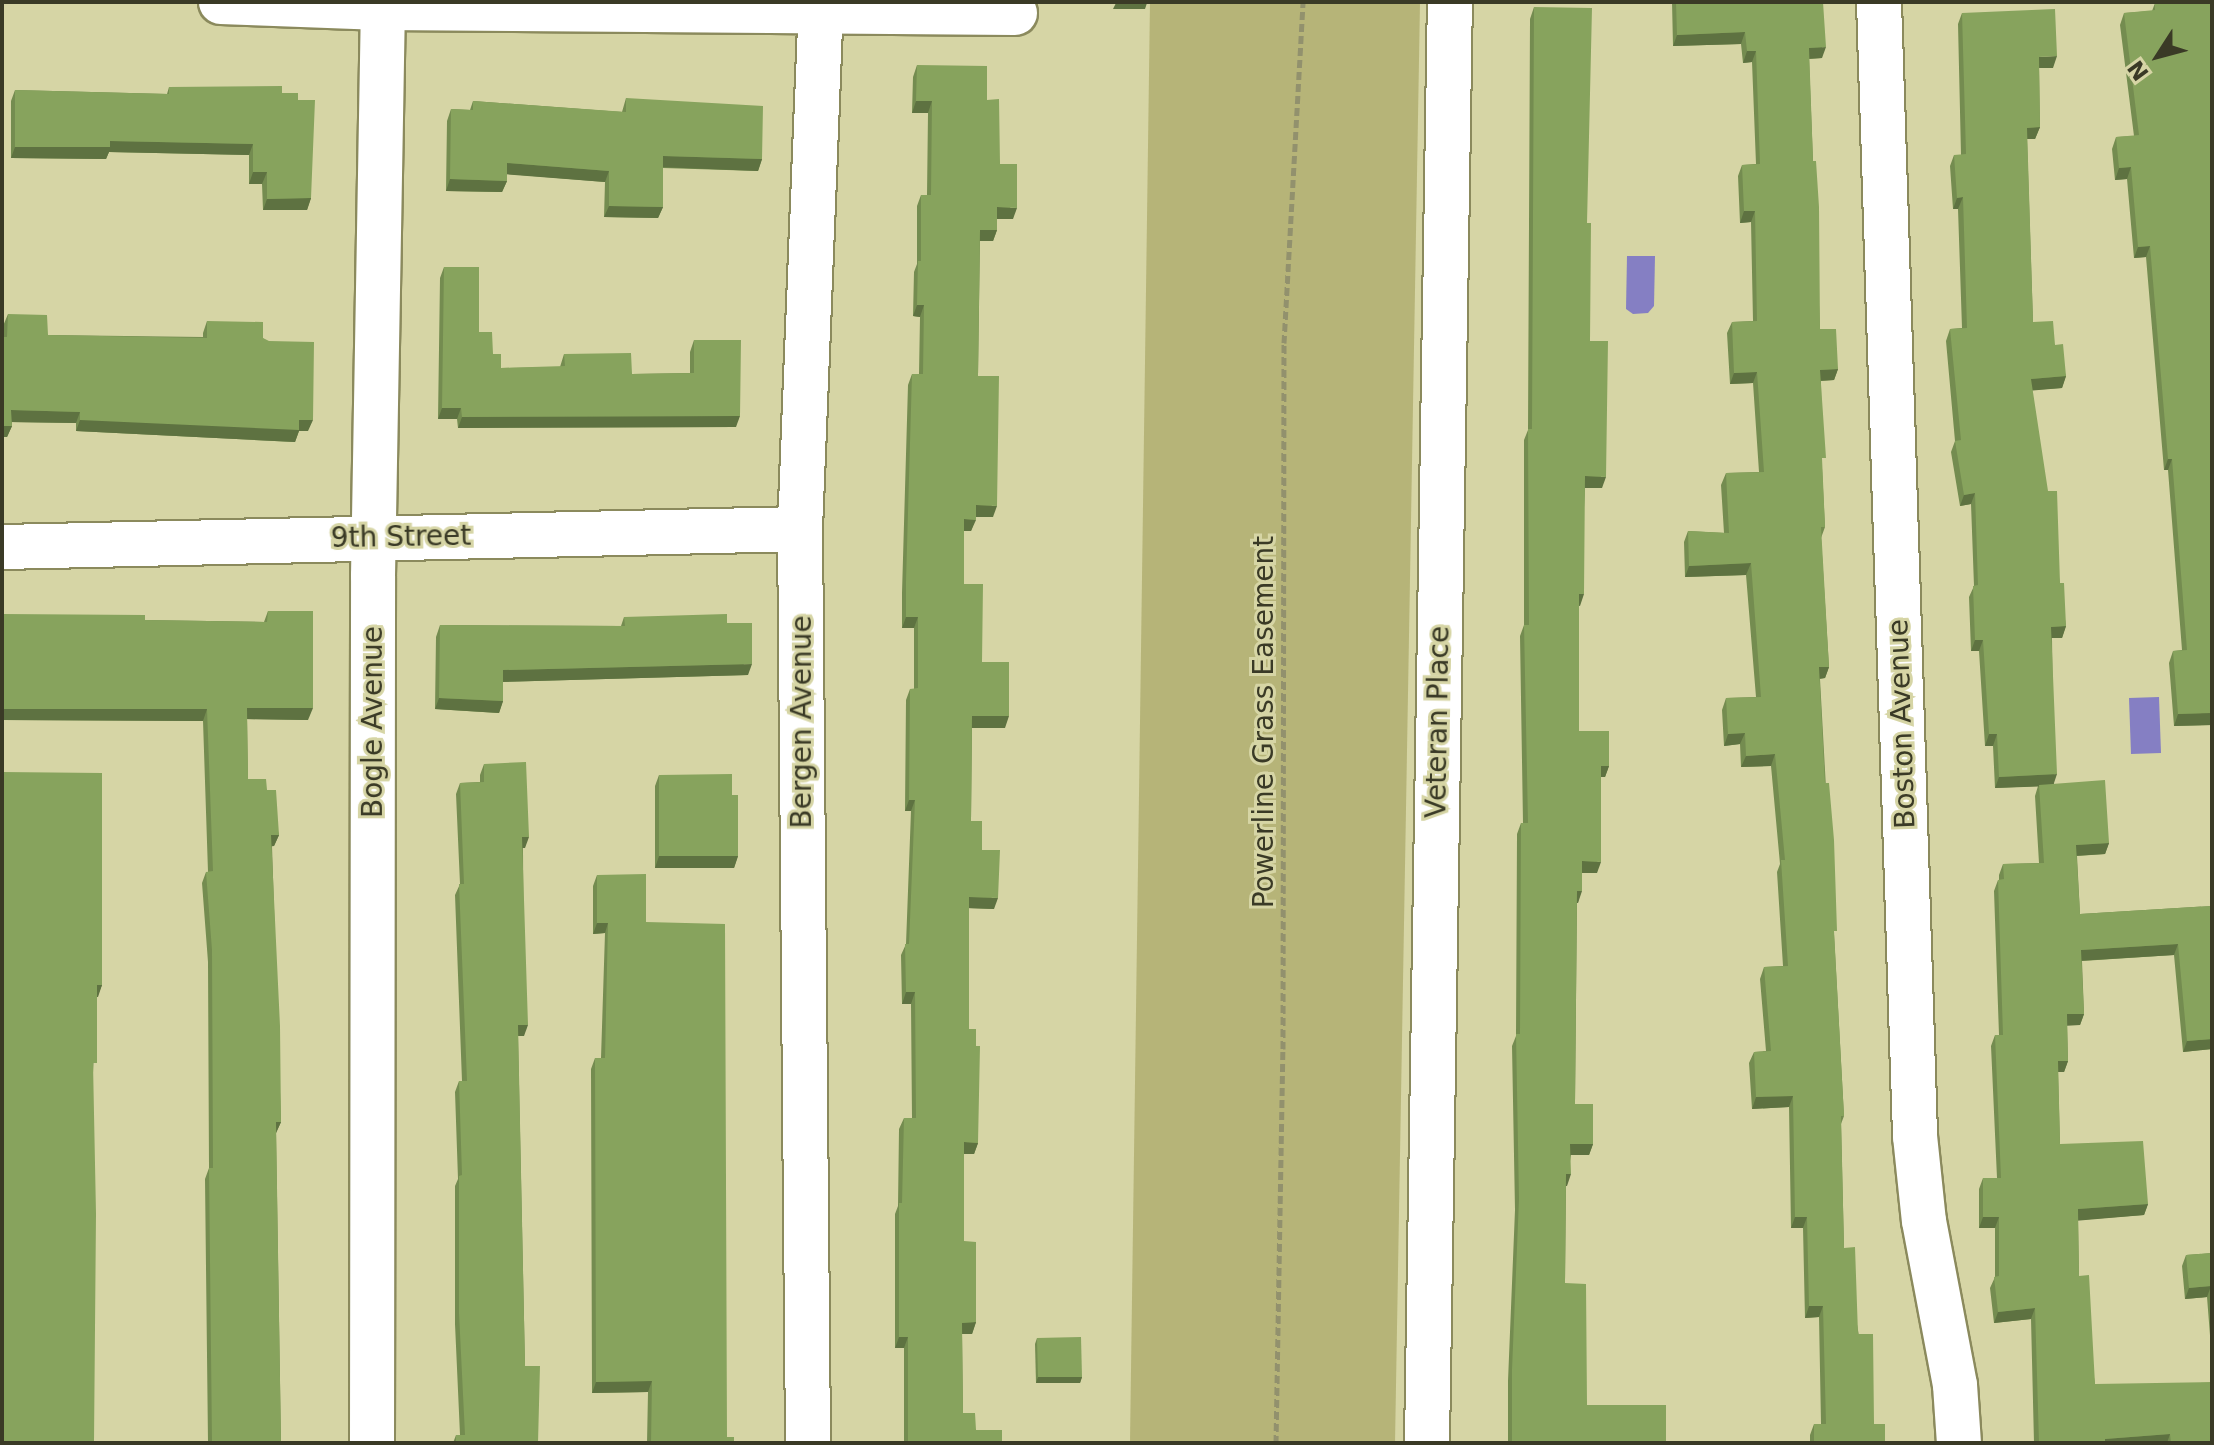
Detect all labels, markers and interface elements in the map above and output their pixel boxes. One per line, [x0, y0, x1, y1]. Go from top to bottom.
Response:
north arrow [2118, 16, 2198, 96]
text: N [2123, 56, 2154, 85]
street label: 9th Street [330, 519, 472, 555]
street label: Powerline Grass Easement [1247, 536, 1281, 908]
street label: Bergen Avenue [785, 615, 819, 829]
street label: Boston Avenue [1882, 619, 1922, 829]
street label: Bogle Avenue [356, 626, 390, 818]
street label: Veteran Place [1420, 626, 1456, 818]

